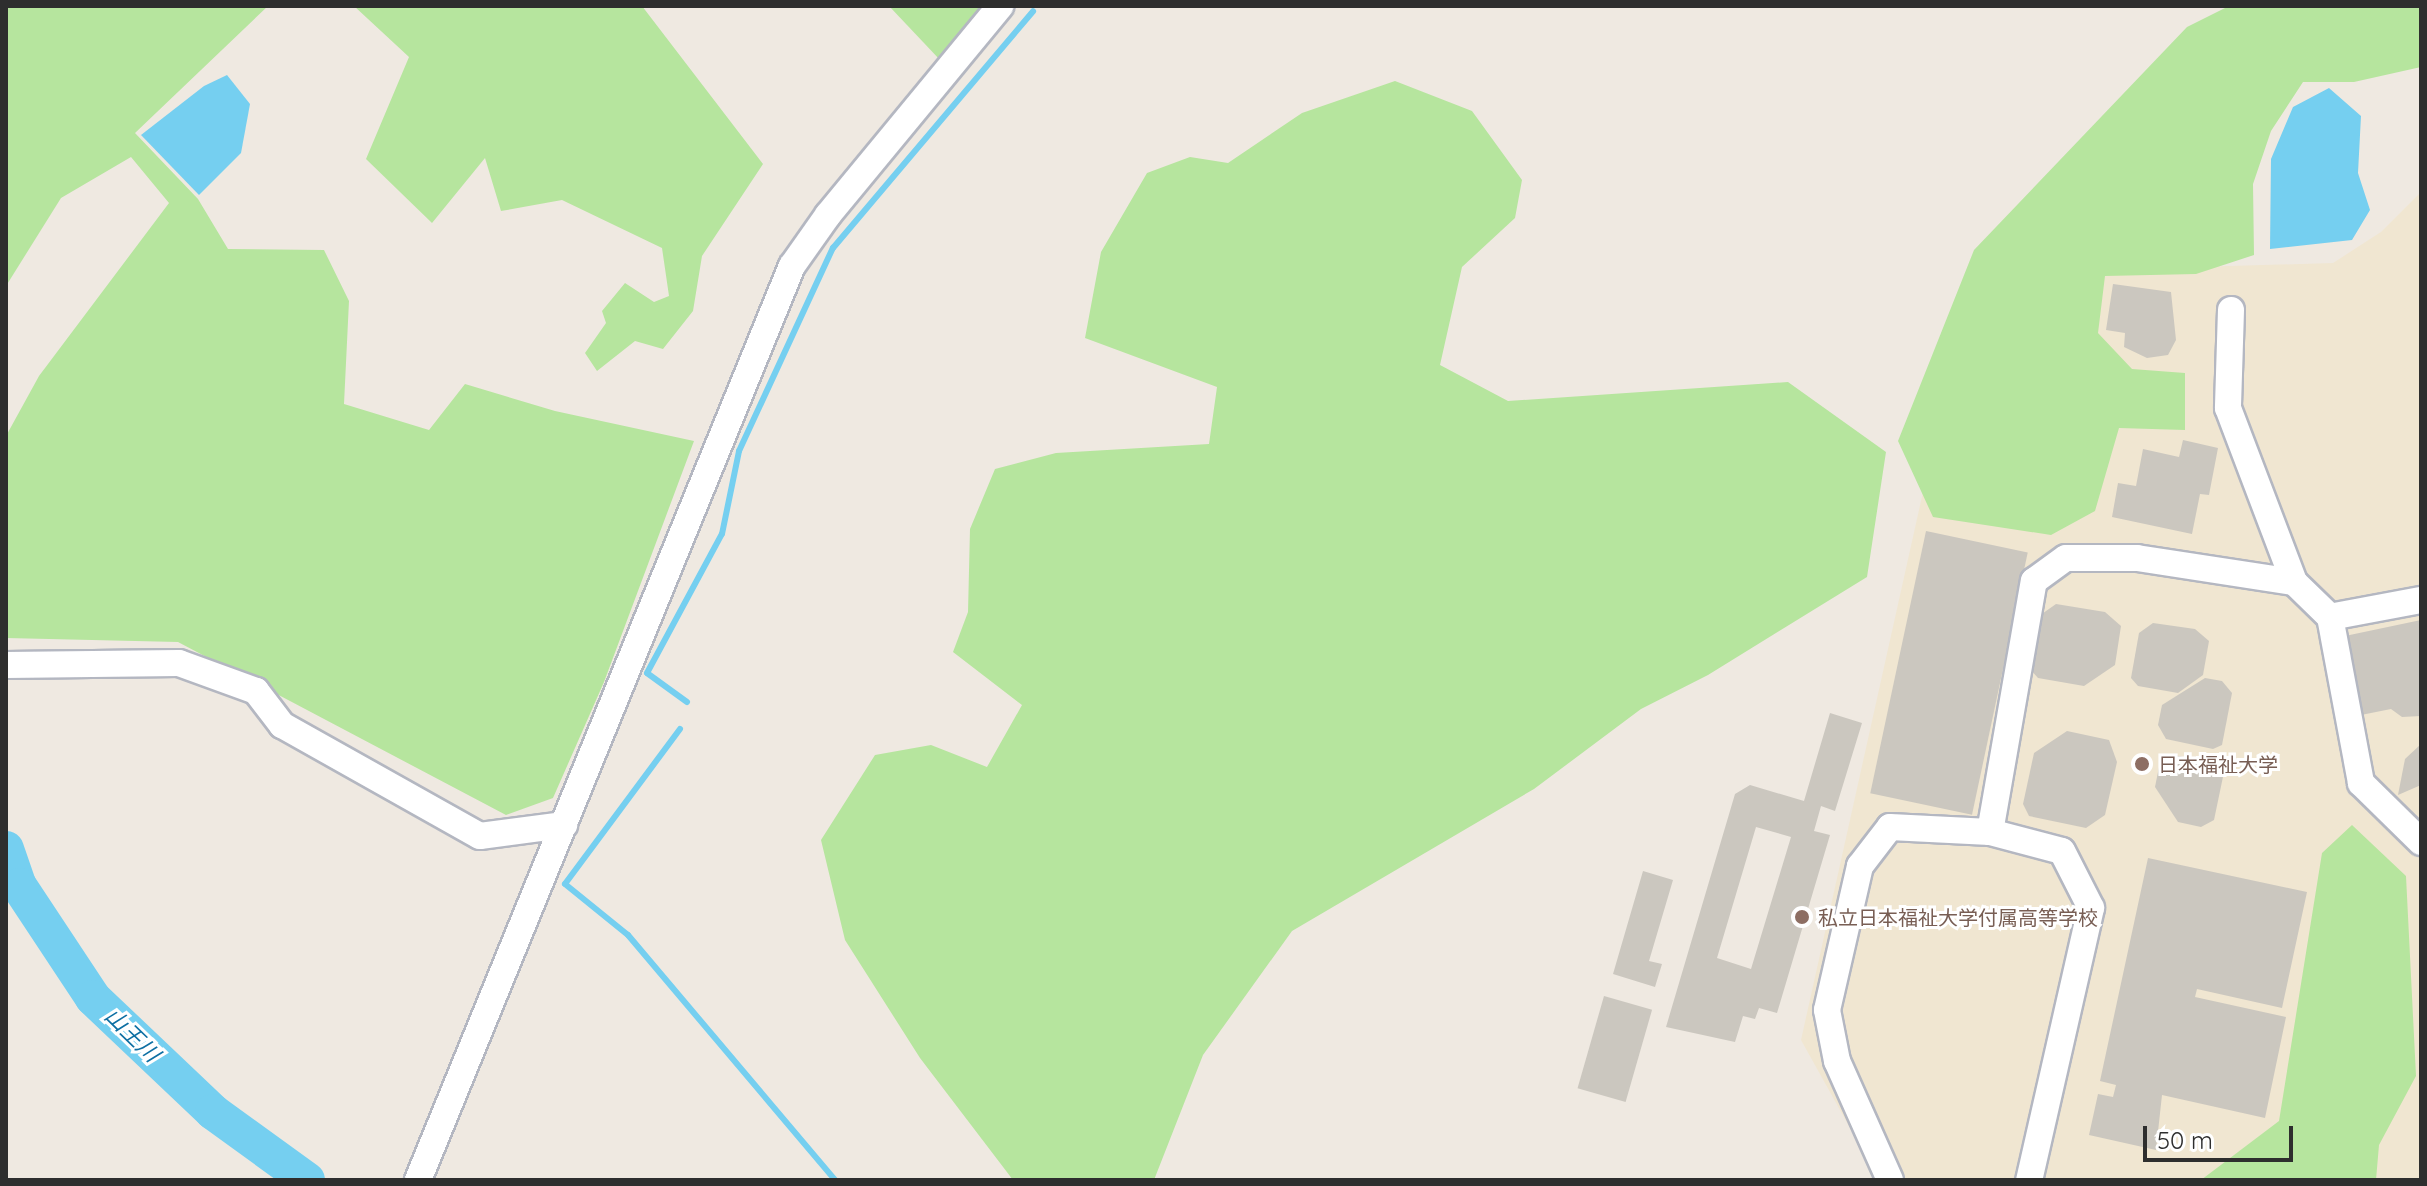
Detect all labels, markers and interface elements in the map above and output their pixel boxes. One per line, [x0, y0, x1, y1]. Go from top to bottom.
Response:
place label: 日本福祉大学 [2158, 752, 2278, 776]
marker: 日本福祉大学 [2133, 755, 2151, 773]
place label: 私立日本福祉大学付属高等学校 [1818, 905, 2098, 929]
marker: 私立日本福祉大学付属高等学校 [1793, 908, 1811, 926]
water label: 山王川 [99, 1003, 165, 1067]
scale bar [2147, 1110, 2297, 1160]
text: 50 m [2157, 1125, 2213, 1155]

